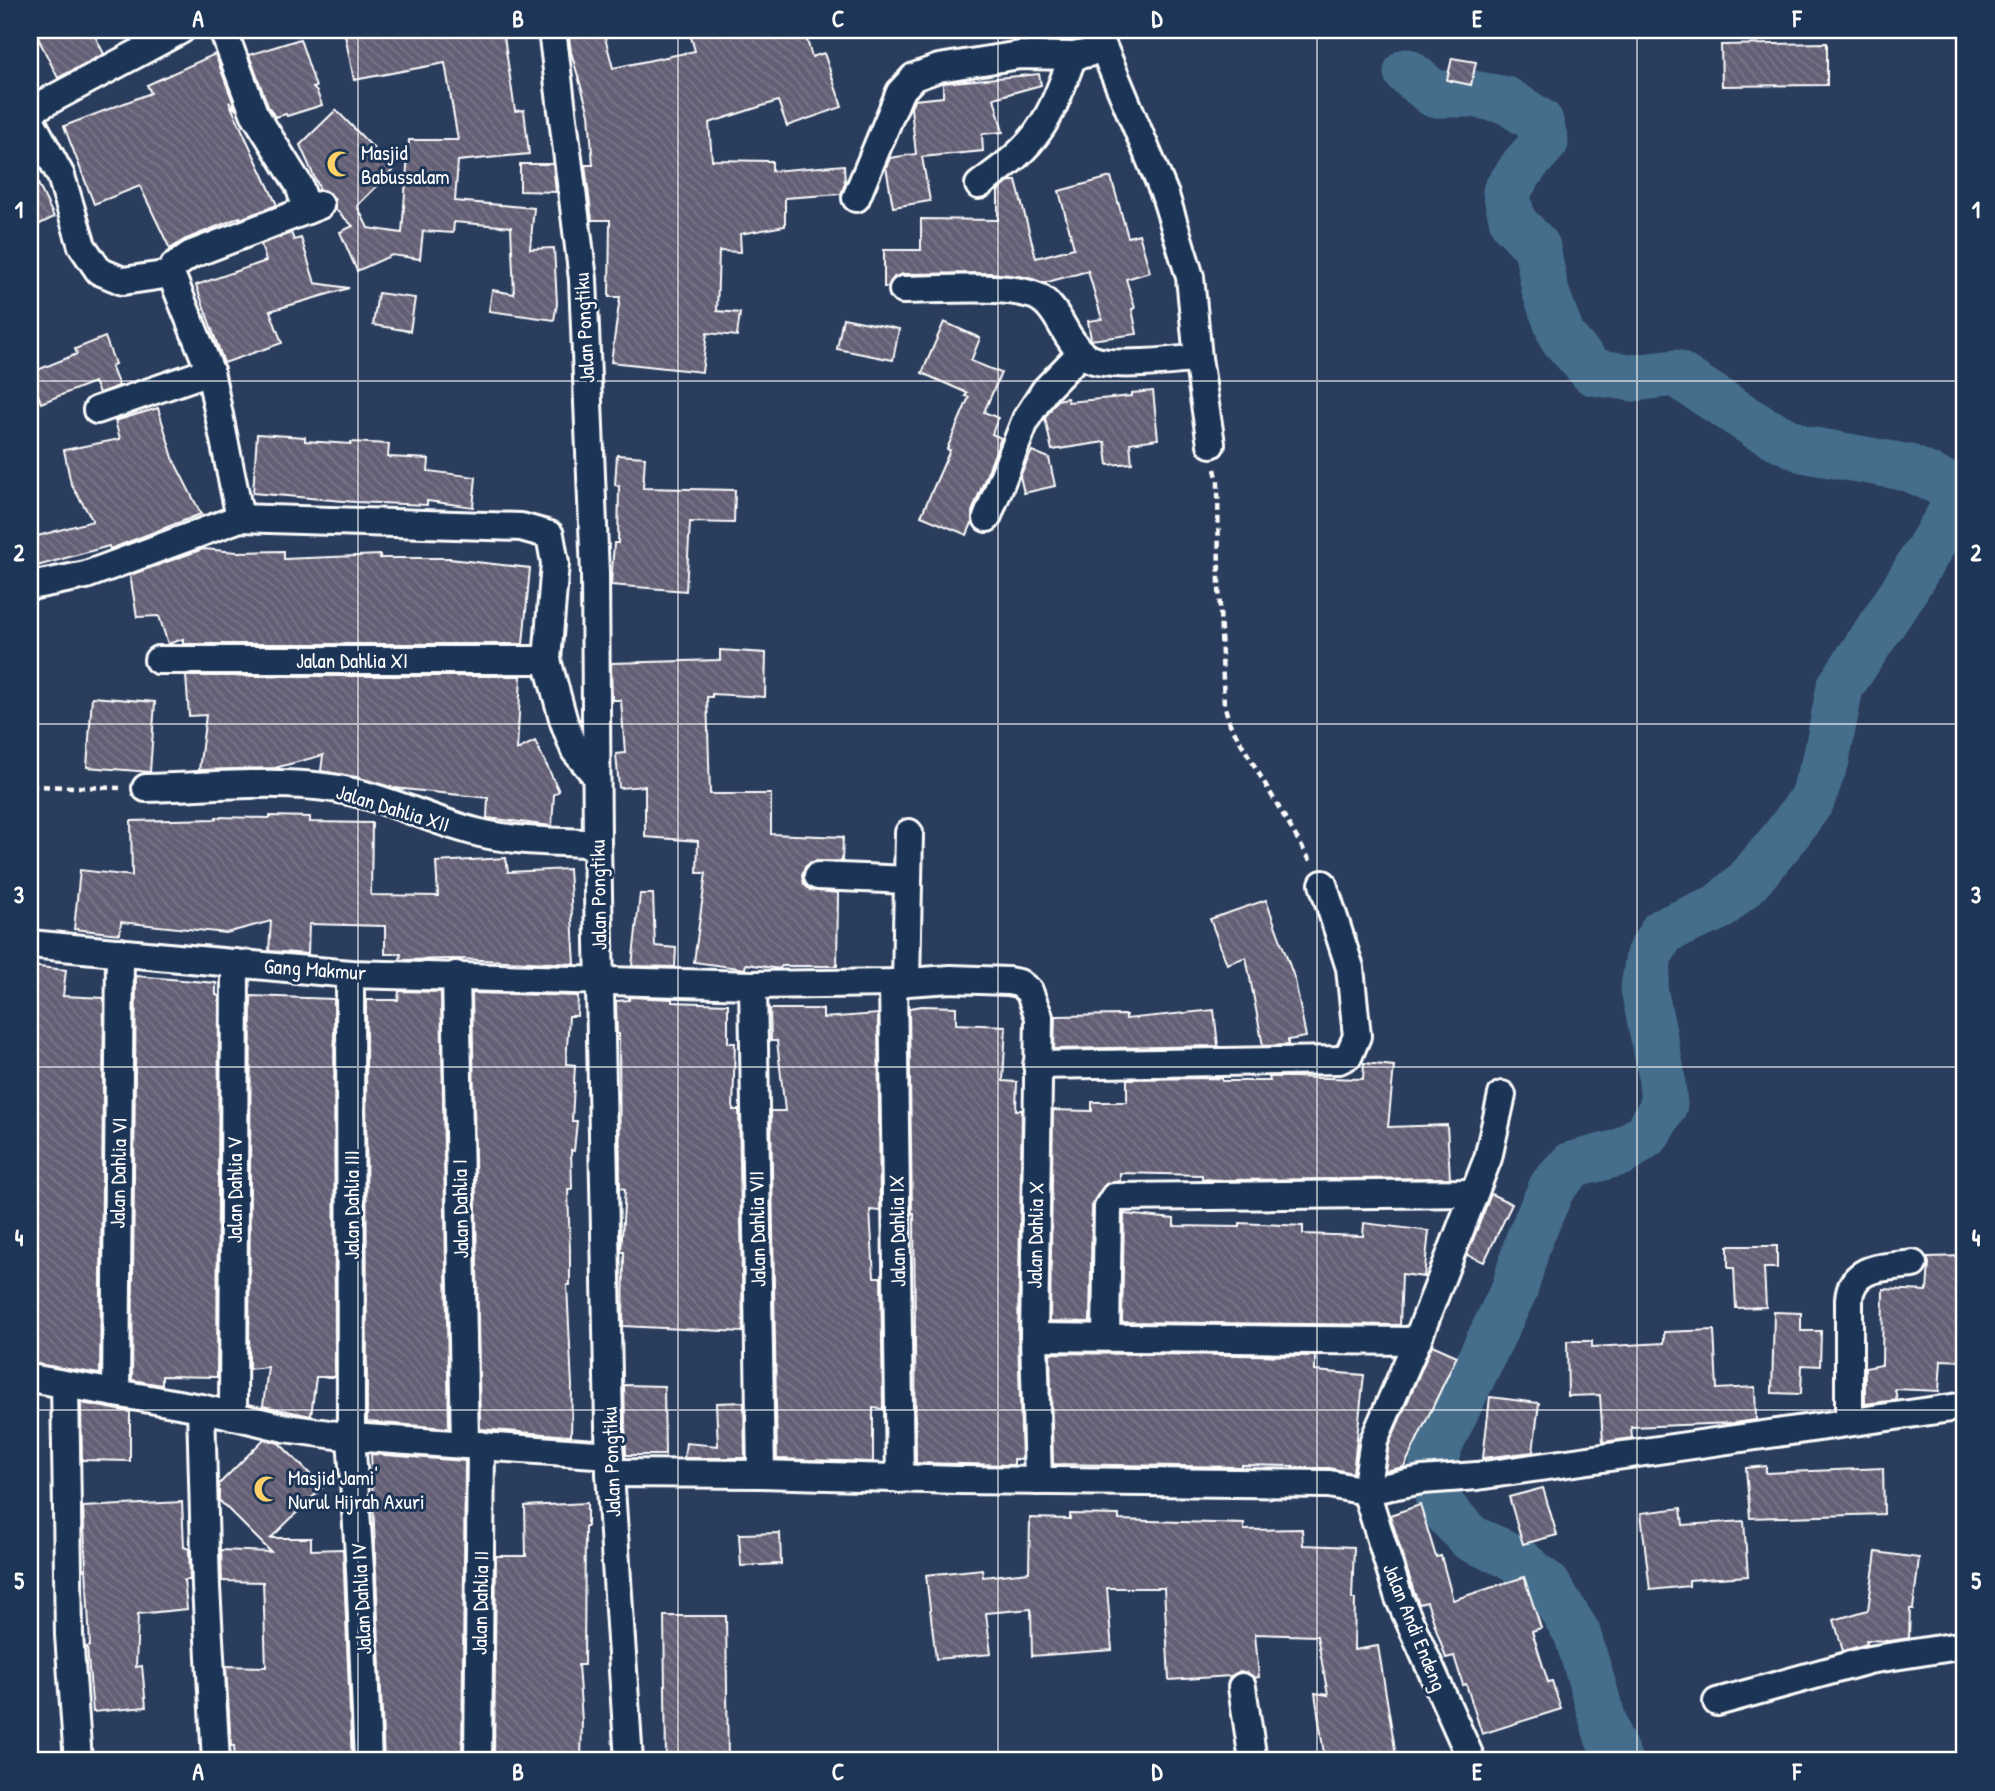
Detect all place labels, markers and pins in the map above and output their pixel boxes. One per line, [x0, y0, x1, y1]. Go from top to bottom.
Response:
place label: Masjid Babussalam [361, 138, 449, 191]
mosque icon: Masjid Babussalam [325, 149, 355, 179]
place label: Masjid Jami' Nurul Hijrah Axuri [288, 1463, 425, 1516]
mosque icon: Masjid Jami' Nurul Hijrah Axuri [252, 1474, 282, 1504]

